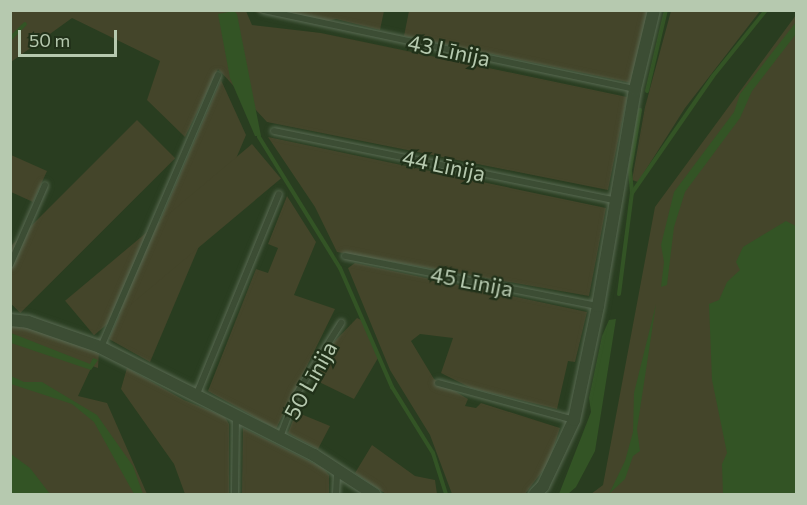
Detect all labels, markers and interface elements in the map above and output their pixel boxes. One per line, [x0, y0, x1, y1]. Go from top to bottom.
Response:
scale bar [21, 18, 120, 56]
street label: 43 Līnija [405, 28, 493, 72]
text: 50 m [29, 29, 70, 51]
street label: 44 Līnija [400, 143, 488, 187]
street label: 45 Līnija [428, 260, 516, 302]
street label: 50 Līnija [278, 337, 342, 423]

